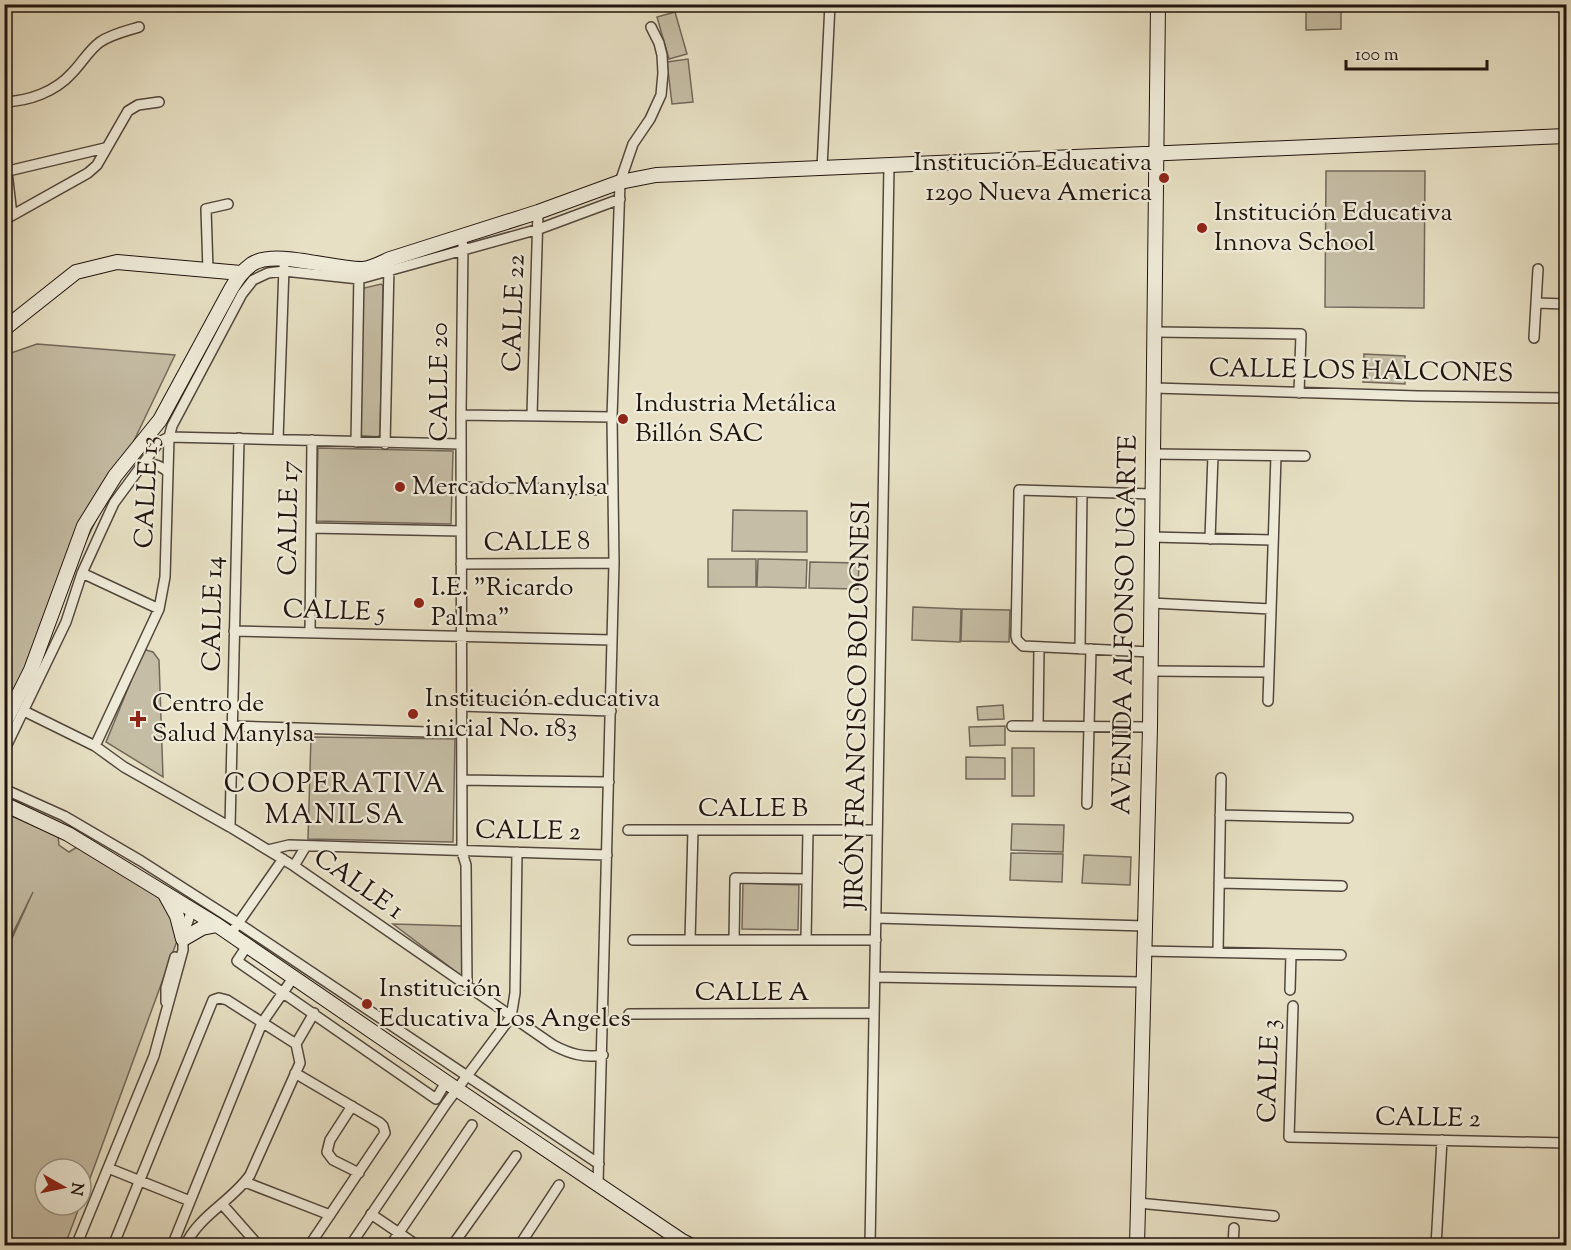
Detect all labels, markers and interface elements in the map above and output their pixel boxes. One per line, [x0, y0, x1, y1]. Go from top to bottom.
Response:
scale bar [1346, 33, 1487, 71]
text: 100 m [1355, 43, 1399, 69]
place label: Institución Educativa 1290 Nueva America [913, 145, 1152, 212]
marker: Institución Educativa 1290 Nueva America [1157, 171, 1171, 185]
place label: Institución Educativa Innova School [1214, 195, 1453, 262]
marker: Institución Educativa Innova School [1195, 221, 1209, 235]
street label: CALLE 22 [494, 253, 536, 373]
street label: CALLE 20 [422, 322, 459, 442]
street label: CALLE LOS HALCONES [1208, 351, 1514, 393]
place label: Industria Metálica Billón SAC [635, 386, 836, 453]
marker: Industria Metálica Billón SAC [616, 412, 630, 426]
street label: AVENIDA ALFONSO UGARTE [1104, 434, 1148, 815]
street label: CALLE 13 [127, 435, 169, 549]
street label: CALLE 17 [270, 460, 310, 576]
place label: Mercado Manylsa [412, 469, 608, 506]
marker: Mercado Manylsa [393, 480, 407, 494]
street label: JIRÓN FRANCISCO BOLOGNESI [837, 500, 881, 912]
street label: CALLE 8 [483, 524, 591, 562]
street label: CALLE 14 [194, 556, 234, 672]
place label: I.E. "Ricardo Palma" [431, 570, 574, 637]
street label: CALLE 5 [282, 592, 386, 632]
marker: I.E. "Ricardo Palma" [412, 596, 426, 610]
place label: Institución educativa inicial No. 183 [425, 681, 660, 748]
place label: Centro de Salud Manylsa [152, 686, 314, 753]
marker: Institución educativa inicial No. 183 [406, 707, 420, 721]
marker: Centro de Salud Manylsa [129, 710, 147, 728]
district label: COOPERATIVA MANILSA [224, 766, 446, 836]
street label: CALLE B [698, 791, 808, 828]
street label: CALLE 2 [475, 813, 581, 851]
street label: CALLE 1 [305, 840, 411, 930]
place label: Institución Educativa Los Angeles [379, 971, 631, 1038]
street label: CALLE A [695, 975, 809, 1012]
marker: Institución Educativa Los Angeles [360, 997, 374, 1011]
street label: CALLE 3 [1250, 1018, 1290, 1124]
street label: CALLE 2 [1375, 1100, 1481, 1138]
north arrow [33, 1157, 93, 1217]
text: N [63, 1181, 88, 1197]

